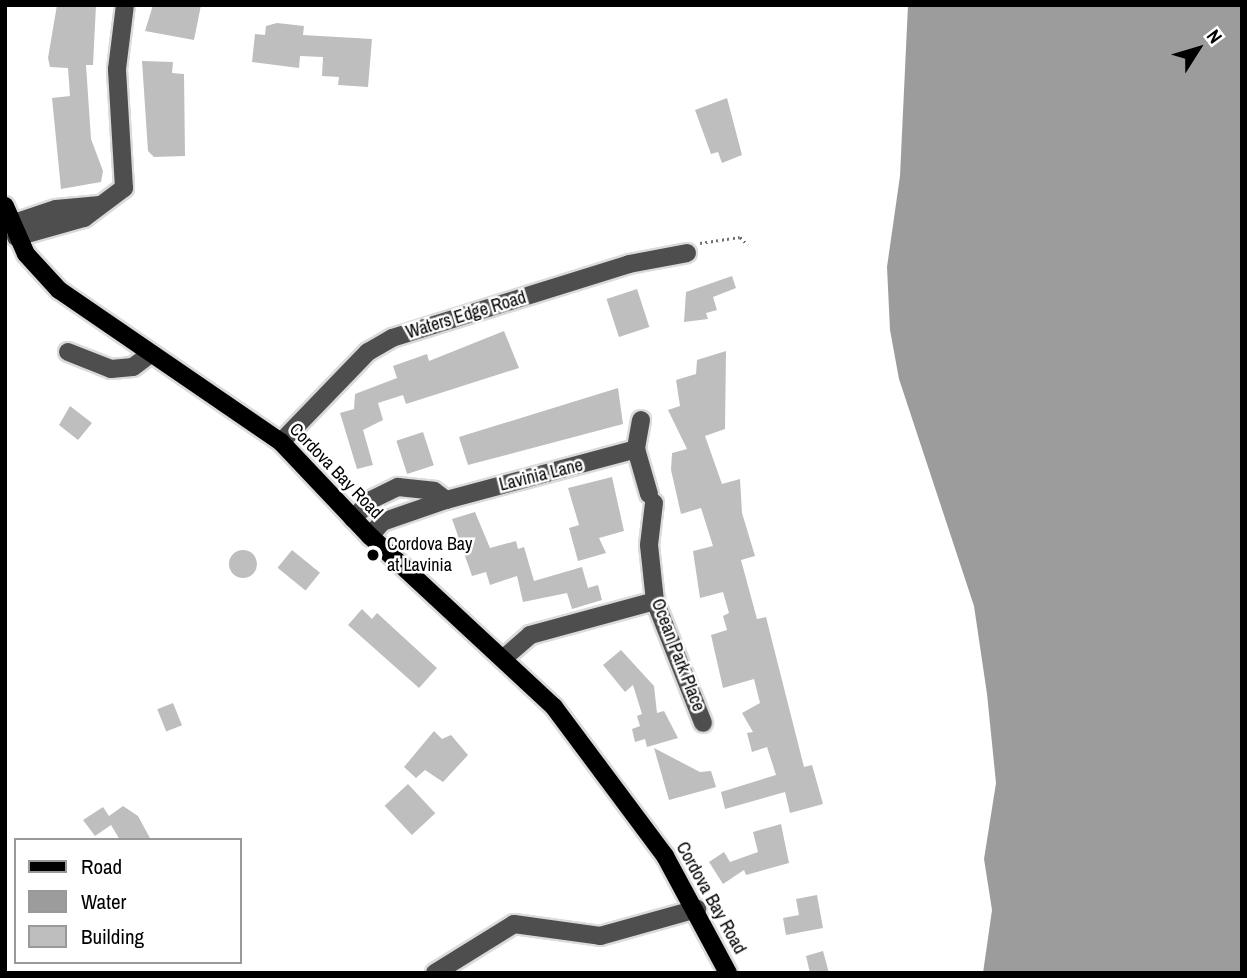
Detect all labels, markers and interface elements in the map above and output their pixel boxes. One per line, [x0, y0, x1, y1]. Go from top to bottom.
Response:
north arrow [1163, 14, 1233, 84]
text: N [1201, 24, 1229, 49]
street label: Waters Edge Road [403, 287, 529, 343]
street label: Cordova Bay Road [285, 419, 387, 523]
street label: Lavinia Lane [497, 454, 585, 496]
place label: Cordova Bay at Lavinia [387, 534, 472, 576]
marker: Cordova Bay at Lavinia [365, 547, 381, 563]
street label: Ocean Park Place [647, 596, 709, 714]
legend [14, 838, 242, 964]
street label: Cordova Bay Road [671, 838, 751, 958]
text: Road [81, 852, 122, 881]
text: Water [81, 887, 126, 916]
text: Building [81, 922, 144, 951]

